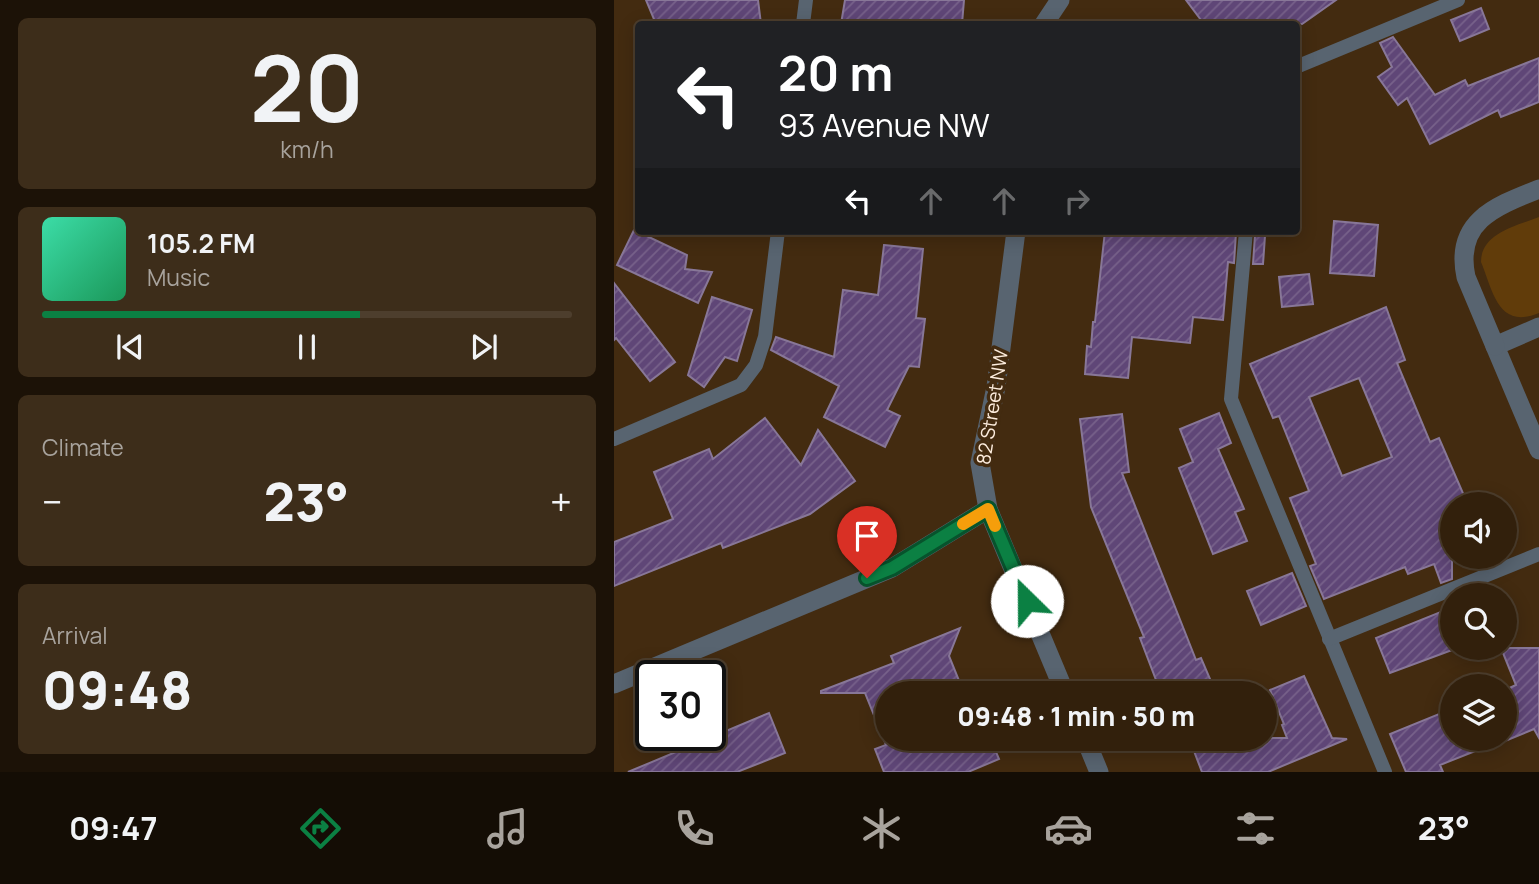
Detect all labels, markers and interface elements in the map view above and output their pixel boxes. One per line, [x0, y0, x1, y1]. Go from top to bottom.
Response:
text: 20 [250, 25, 364, 149]
text: 20 m [778, 39, 893, 106]
icon: left [663, 49, 754, 140]
text: 93 Avenue NW [778, 103, 990, 147]
text: km/h [280, 133, 334, 165]
icon: left [839, 182, 877, 220]
icon: ahead [912, 182, 950, 220]
icon: ahead [985, 182, 1023, 220]
icon: right [1058, 182, 1096, 220]
text: 105.2 FM [147, 225, 255, 261]
text: Music [147, 261, 210, 293]
icon: previous [111, 328, 149, 366]
icon: pause [288, 328, 326, 366]
icon: next [465, 328, 503, 366]
street label: 82 Street NW [970, 347, 1014, 466]
text: Climate [42, 431, 124, 463]
text: 23° [264, 466, 349, 537]
text: − [42, 475, 63, 527]
text: + [550, 475, 572, 527]
map controls [1440, 492, 1517, 751]
button: sound [1440, 492, 1517, 569]
pin [837, 506, 897, 578]
icon: arrive [848, 517, 886, 555]
position arrow [990, 564, 1064, 638]
button: search [1440, 583, 1517, 660]
text: Arrival [42, 619, 108, 651]
text: 09:48 [42, 654, 192, 725]
speed limit sign: 30 [635, 660, 726, 751]
button: layers [1440, 674, 1517, 751]
text: 09:48 · 1 min · 50 m [957, 698, 1195, 734]
icon: directions [296, 804, 345, 853]
icon: music [483, 804, 532, 853]
icon: phone [670, 804, 719, 853]
icon: climate [857, 804, 906, 853]
icon: car [1044, 804, 1093, 853]
icon: filters [1231, 804, 1280, 853]
text: 09:47 [69, 806, 157, 850]
text: 23° [1418, 806, 1470, 850]

